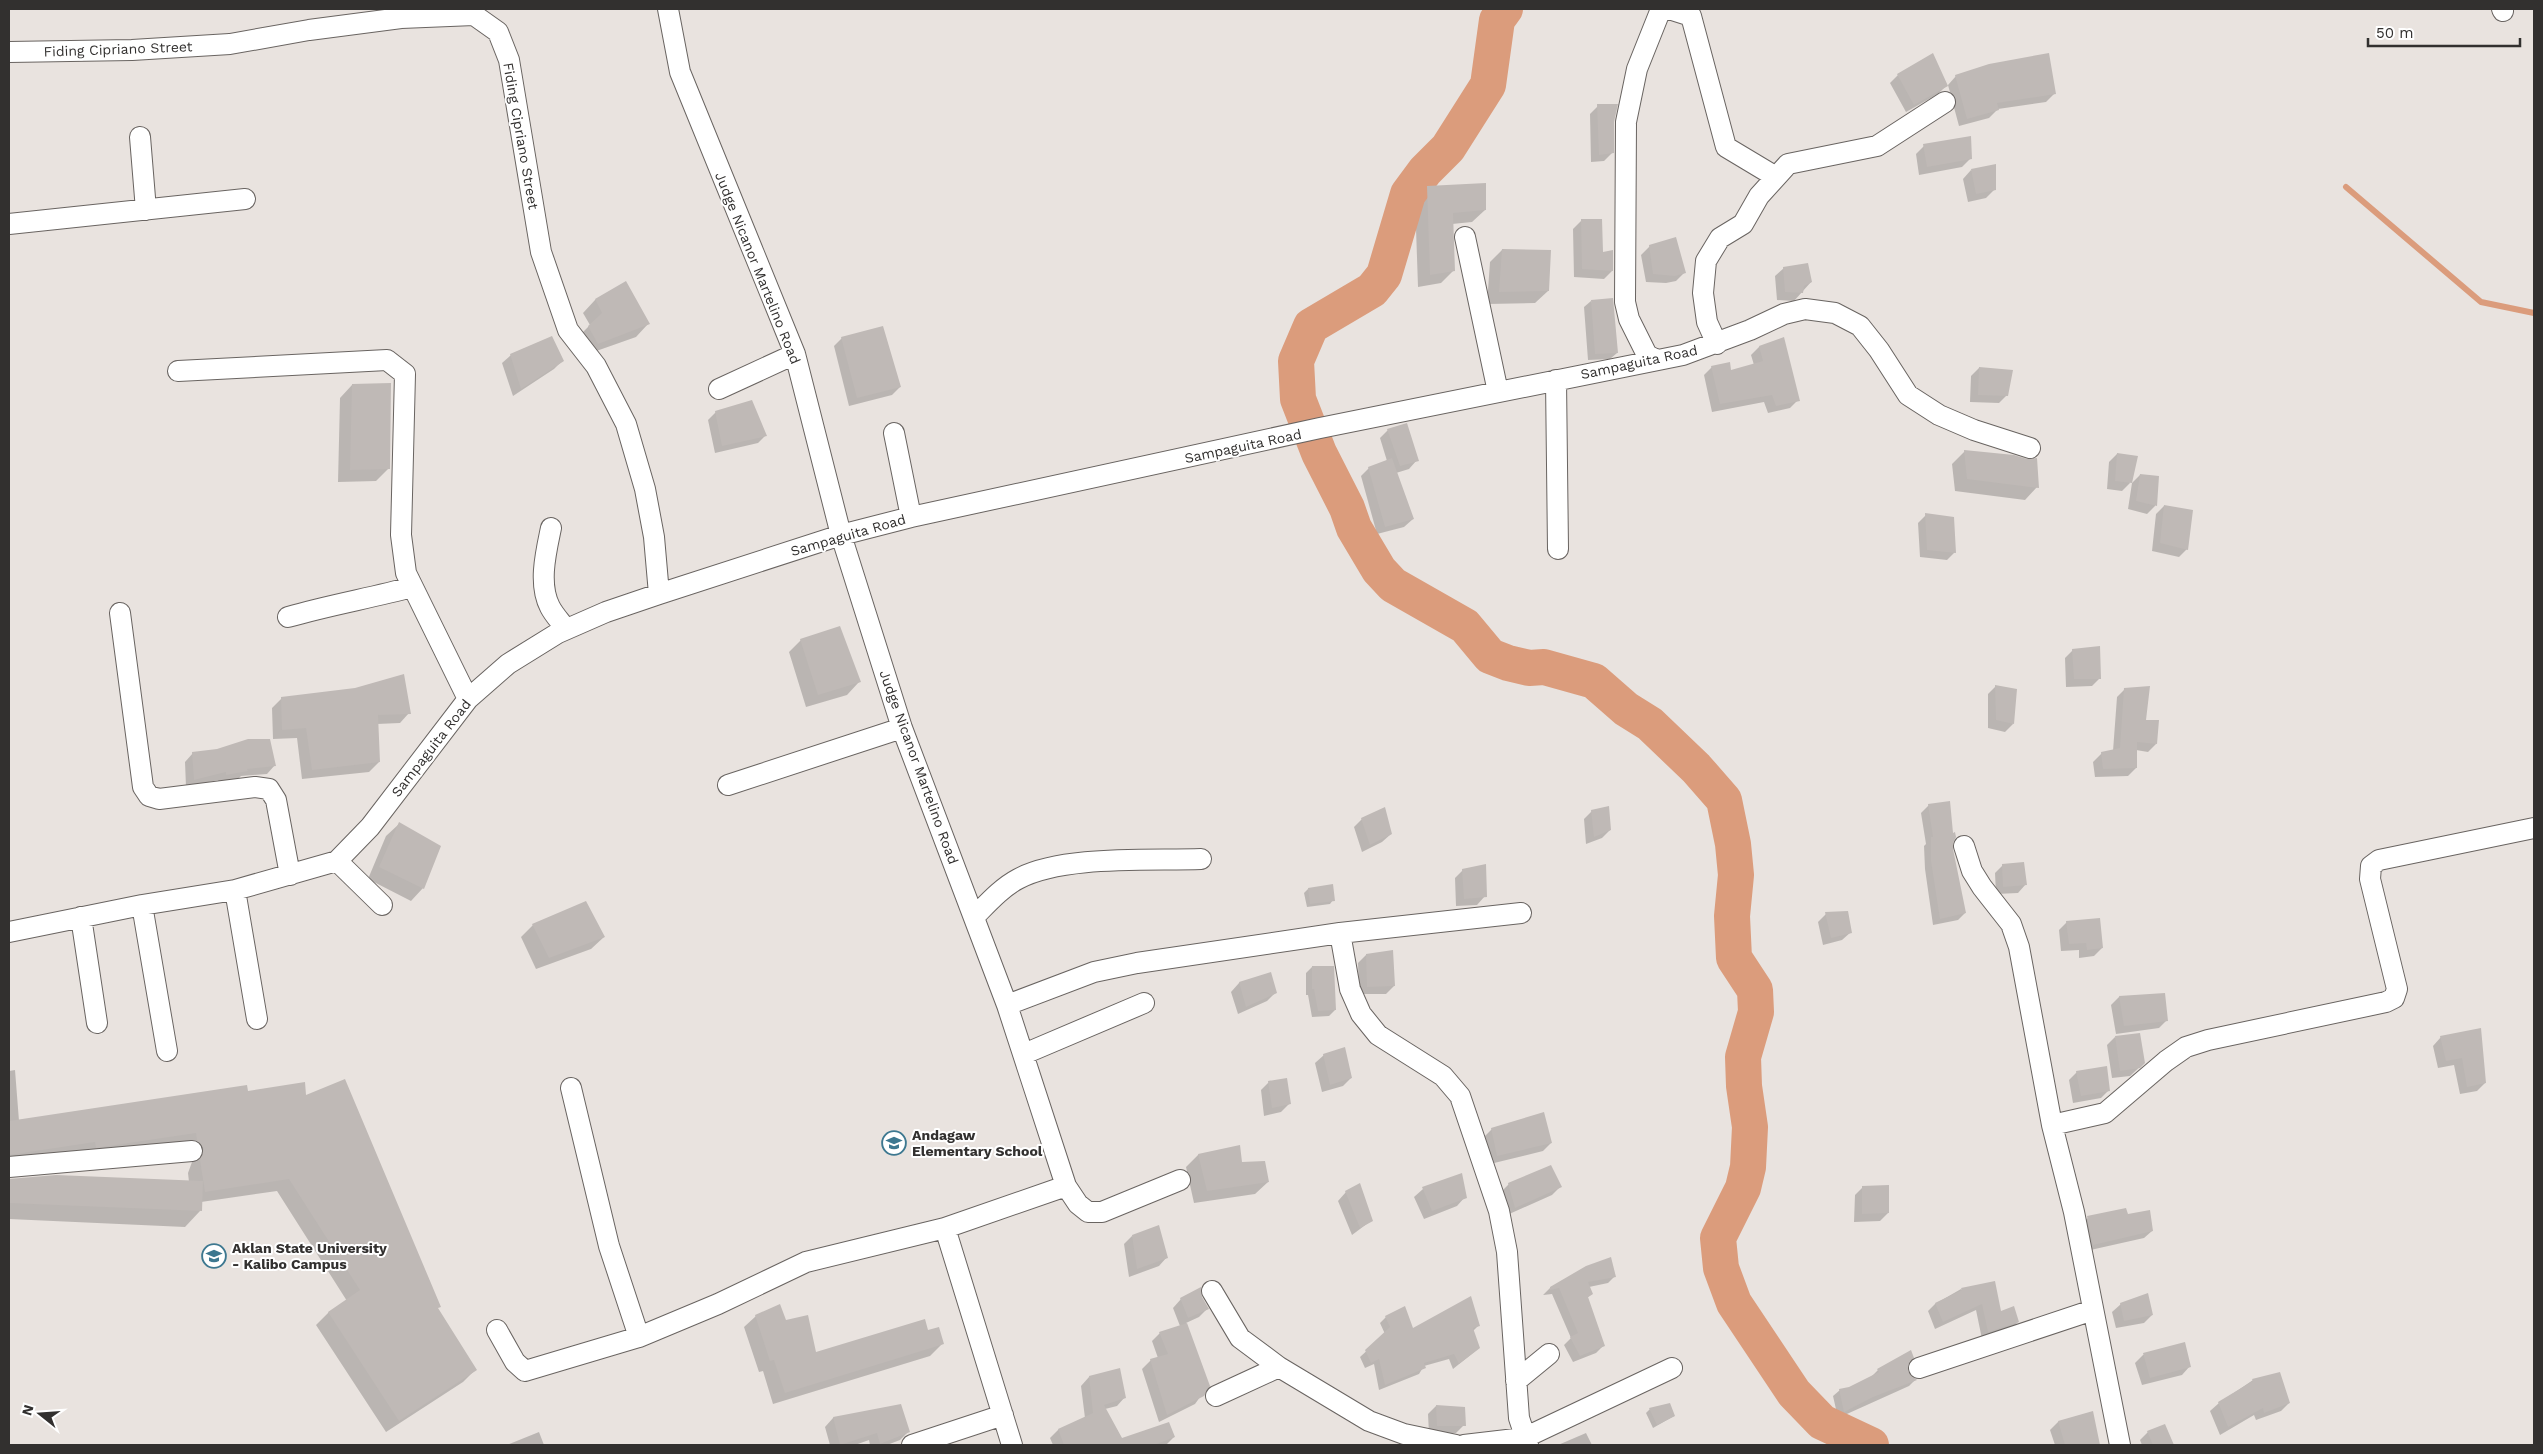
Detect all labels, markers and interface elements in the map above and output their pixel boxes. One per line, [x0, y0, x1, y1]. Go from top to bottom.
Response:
scale bar [2368, 15, 2520, 47]
text: 50 m [2376, 24, 2413, 42]
street label: Fiding Cipriano Street [43, 38, 193, 60]
street label: Fiding Cipriano Street [500, 61, 542, 211]
street label: Judge Nicanor Martelino Road [712, 170, 804, 366]
street label: Sampaguita Road [1579, 342, 1699, 382]
street label: Sampaguita Road [1183, 426, 1303, 466]
street label: Sampaguita Road [789, 511, 907, 559]
street label: Judge Nicanor Martelino Road [876, 668, 962, 866]
street label: Sampaguita Road [388, 696, 474, 800]
place label: Andagaw Elementary School [912, 1127, 1043, 1159]
school or university icon: Andagaw Elementary School [881, 1130, 907, 1156]
place label: Aklan State University - Kalibo Campus [232, 1240, 387, 1272]
school or university icon: Aklan State University - Kalibo Campus [201, 1243, 227, 1269]
north arrow [15, 1389, 65, 1439]
text: N [18, 1403, 37, 1417]

